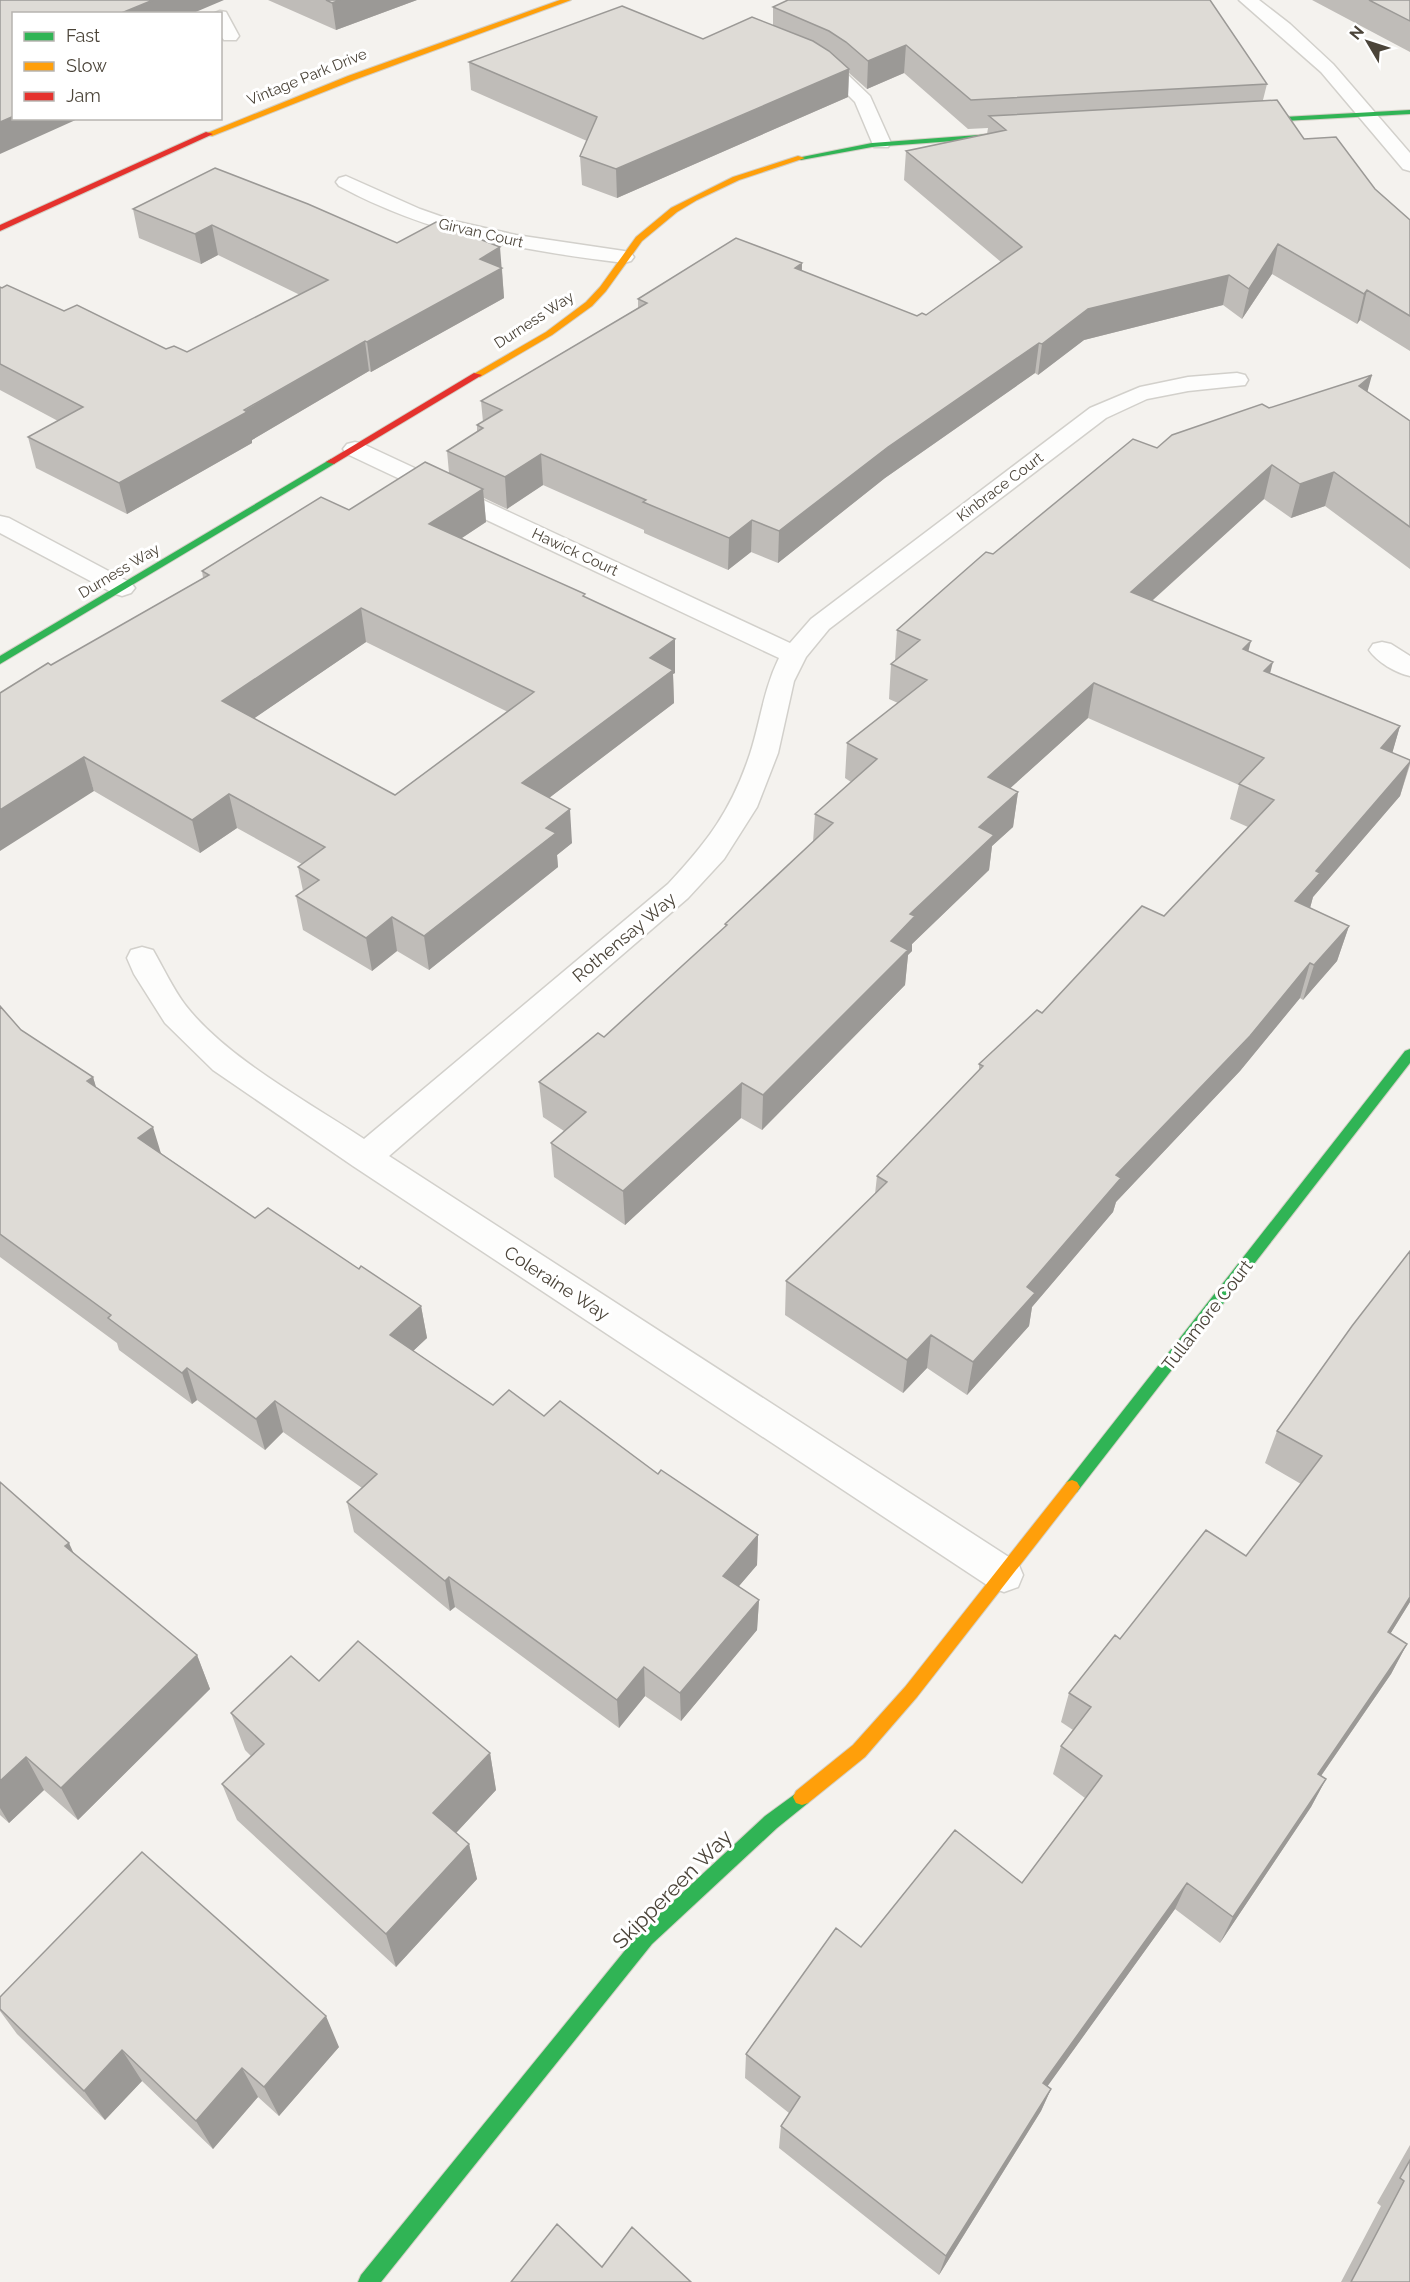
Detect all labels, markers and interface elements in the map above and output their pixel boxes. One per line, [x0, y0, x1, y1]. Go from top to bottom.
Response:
legend [12, 12, 222, 120]
north arrow [1338, 12, 1398, 72]
text: N [1346, 22, 1368, 44]
text: Fast [66, 25, 100, 46]
street label: Vintage Park Drive [245, 45, 370, 109]
text: Slow [66, 55, 107, 76]
text: Jam [66, 85, 101, 106]
street label: Girvan Court [437, 215, 525, 251]
street label: Durness Way [491, 288, 577, 352]
street label: Kinbrace Court [953, 449, 1047, 525]
street label: Hawick Court [529, 524, 621, 580]
street label: Durness Way [75, 540, 163, 602]
street label: Rothensay Way [568, 888, 680, 986]
street label: Coleraine Way [501, 1241, 614, 1325]
street label: Tullamore Court [1157, 1256, 1257, 1374]
street label: Skippereen Way [607, 1824, 737, 1954]

